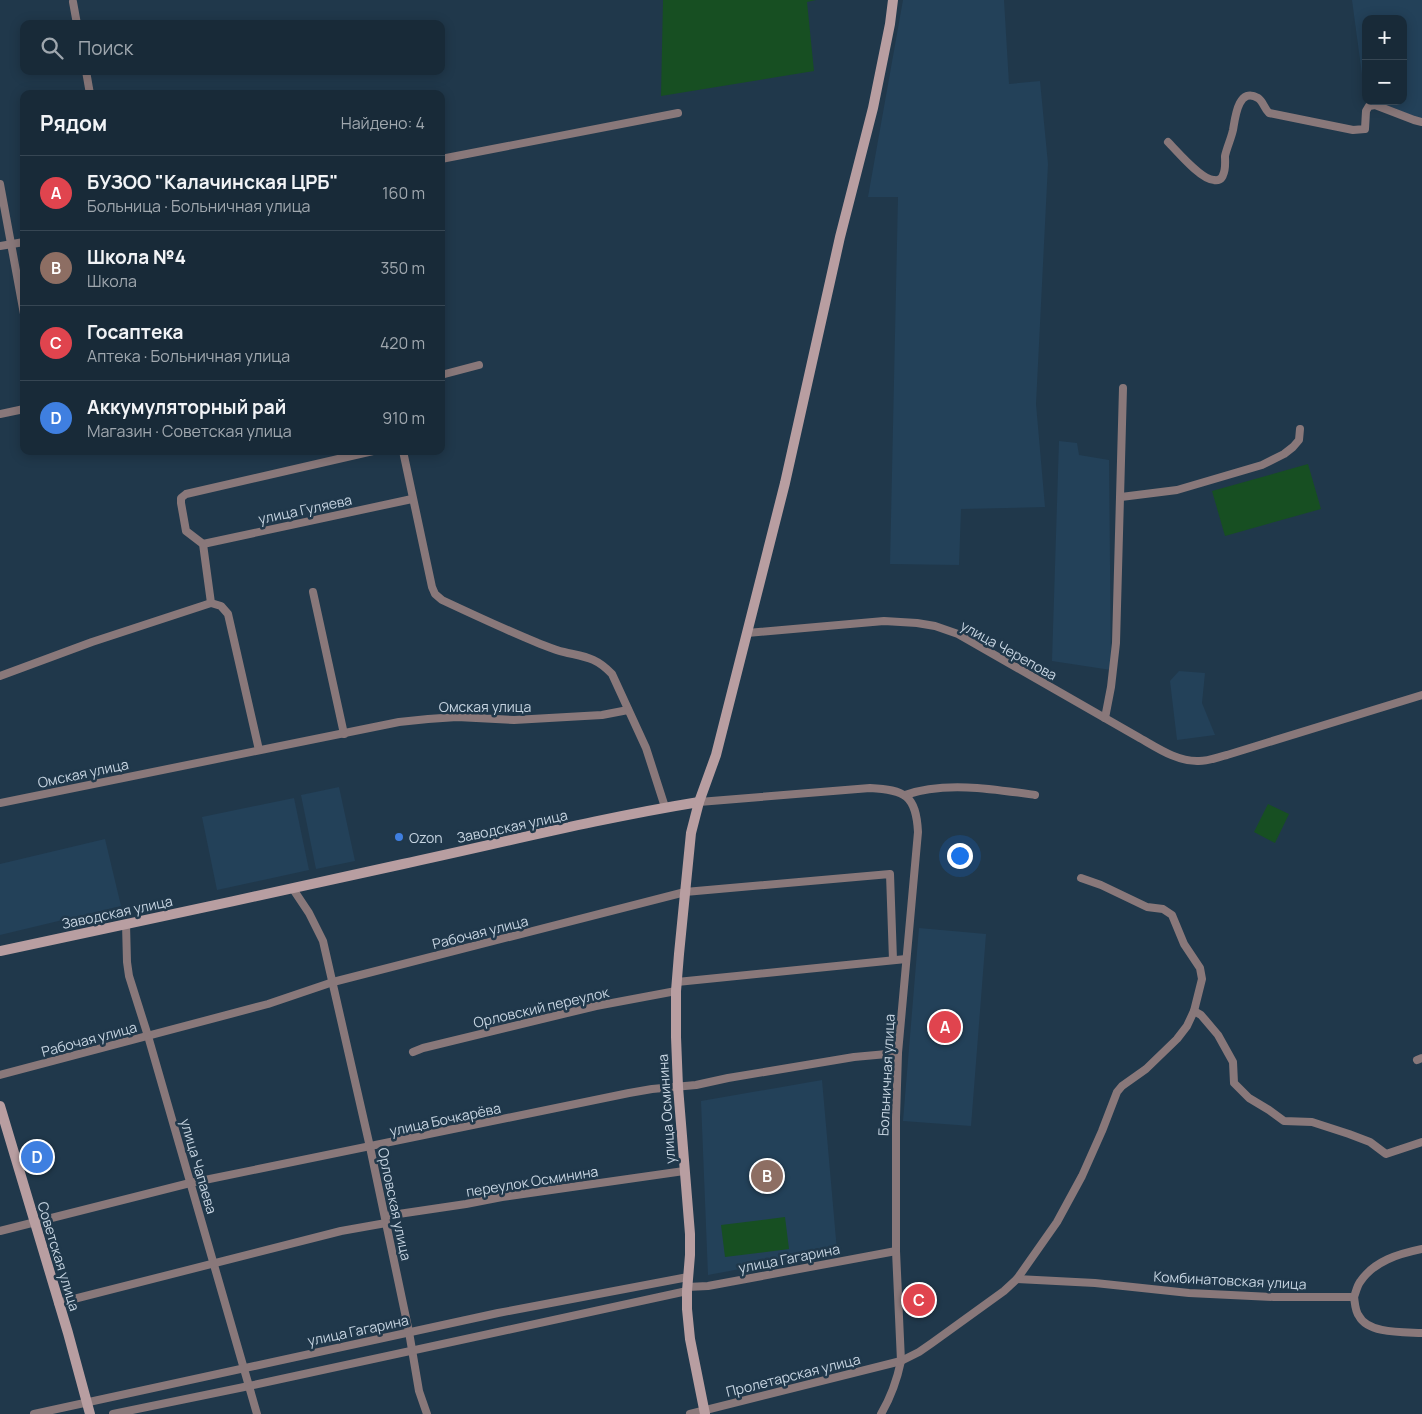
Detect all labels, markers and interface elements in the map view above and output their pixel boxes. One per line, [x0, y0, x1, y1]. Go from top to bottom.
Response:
map controls [1362, 15, 1407, 105]
button: + [1362, 15, 1407, 60]
search box [20, 20, 445, 75]
icon: search [38, 34, 66, 62]
text: Поиск [78, 35, 133, 61]
button: − [1362, 60, 1407, 105]
text: Рядом [40, 109, 107, 137]
text: Найдено: 4 [341, 112, 425, 134]
text: БУЗОО "Калачинская ЦРБ" [87, 169, 338, 195]
text: A [51, 182, 61, 204]
text: 160 m [382, 182, 425, 204]
text: Больница · Больничная улица [87, 195, 311, 217]
text: Школа №4 [87, 244, 186, 270]
text: B [51, 257, 61, 279]
text: 350 m [380, 257, 425, 279]
text: Школа [87, 270, 137, 292]
text: Госаптека [87, 319, 184, 345]
text: C [50, 332, 62, 354]
text: 420 m [380, 332, 425, 354]
text: Аптека · Больничная улица [87, 345, 290, 367]
text: Аккумуляторный рай [87, 394, 286, 420]
text: D [50, 407, 62, 429]
text: 910 m [382, 407, 425, 429]
text: Магазин · Советская улица [87, 420, 292, 442]
street label: улица Гуляева [256, 490, 354, 528]
street label: улица Черепова [957, 616, 1061, 684]
street label: Омская улица [439, 697, 531, 716]
street label: Омская улица [36, 754, 130, 792]
street label: Заводская улица [455, 805, 569, 847]
place label: Ozon [409, 828, 443, 847]
marker: Ozon [393, 831, 405, 843]
your location [947, 843, 973, 869]
street label: Заводская улица [60, 891, 174, 933]
street label: Рабочая улица [430, 911, 530, 953]
street label: Орловский переулок [471, 982, 612, 1032]
pin: A [929, 1008, 961, 1046]
street label: Больничная улица [873, 1014, 899, 1136]
street label: Рабочая улица [39, 1017, 139, 1061]
street label: улица Осминина [653, 1053, 679, 1165]
street label: улица Бочкарёва [388, 1098, 502, 1140]
street label: улица Чапаева [176, 1116, 222, 1216]
pin: D [21, 1138, 53, 1176]
street label: Орловская улица [374, 1146, 416, 1262]
pin: B [751, 1157, 783, 1195]
street label: переулок Осминина [465, 1161, 599, 1201]
street label: Советская улица [33, 1199, 85, 1313]
street label: улица Гагарина [737, 1239, 841, 1277]
street label: Комбинатовская улица [1153, 1267, 1307, 1293]
pin: C [903, 1281, 935, 1319]
street label: улица Гагарина [306, 1310, 410, 1350]
street label: Пролетарская улица [724, 1349, 862, 1401]

